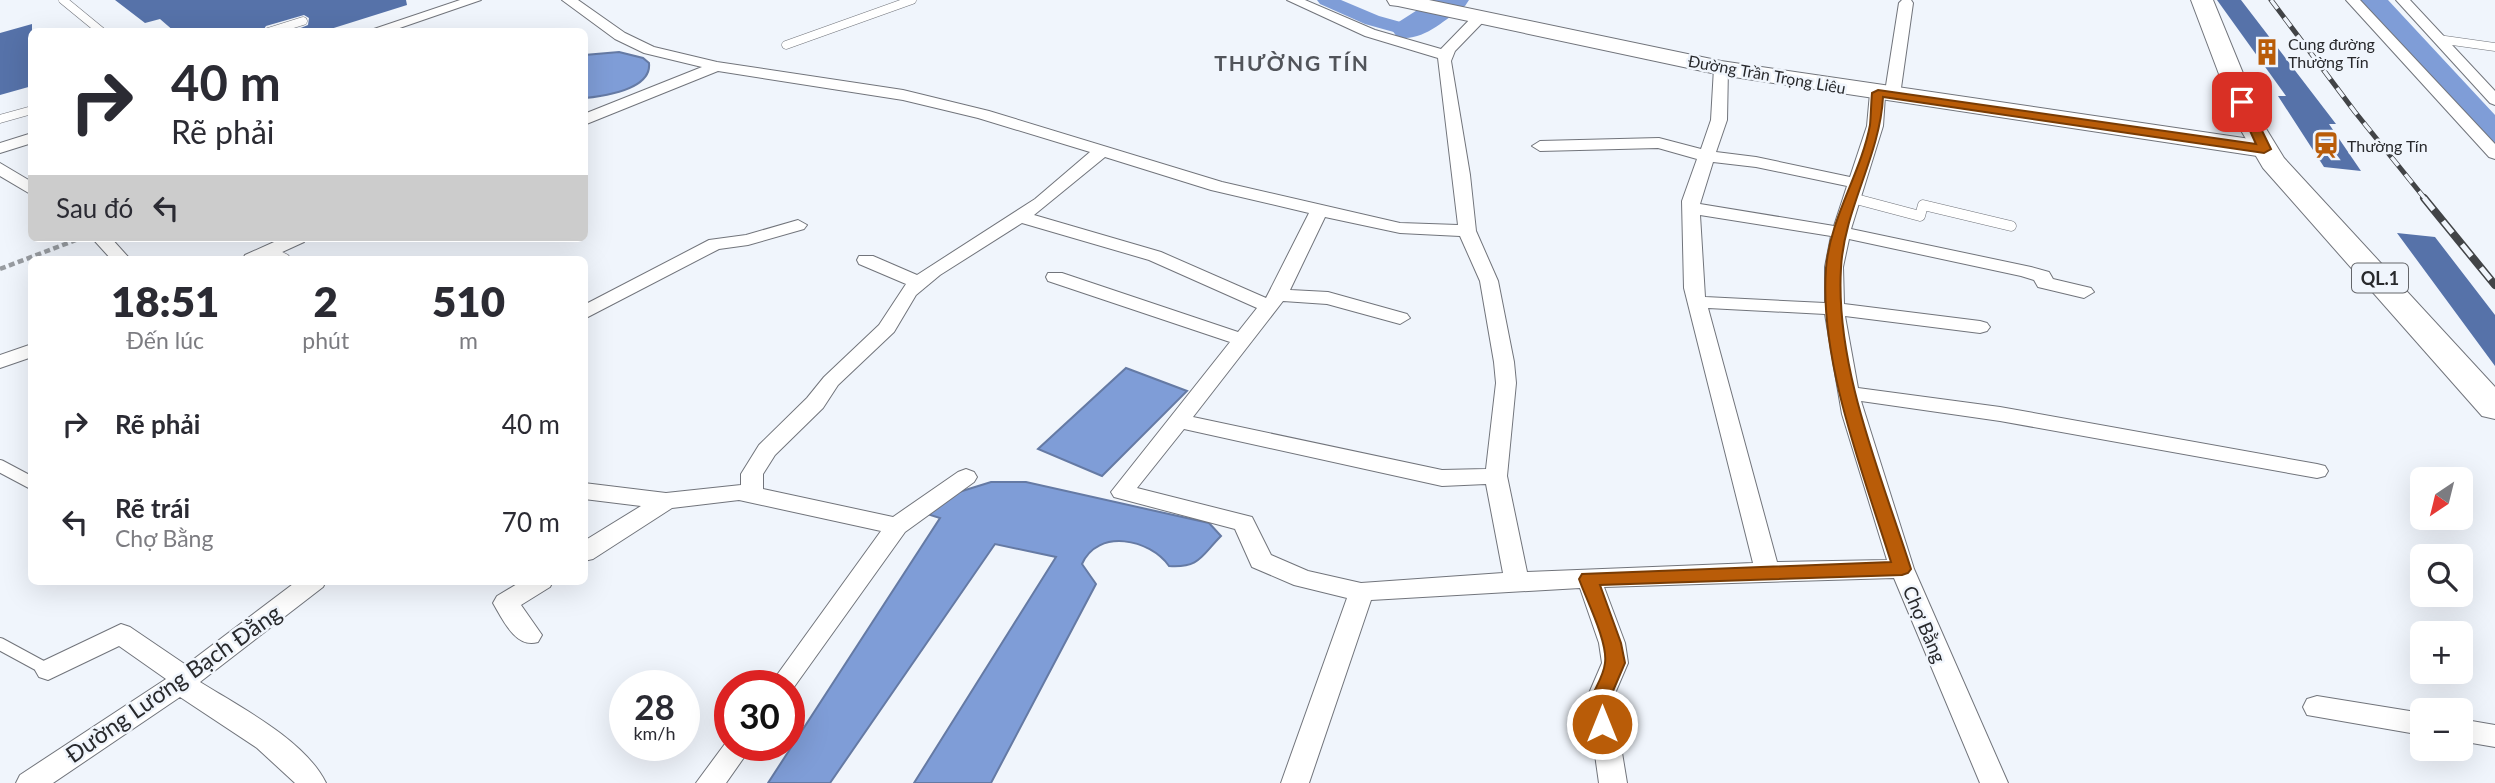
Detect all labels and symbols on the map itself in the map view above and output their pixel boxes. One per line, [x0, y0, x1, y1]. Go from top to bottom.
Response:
place label: Cung đường Thường Tín [2288, 34, 2375, 71]
building icon: Cung đường Thường Tín [2252, 37, 2282, 67]
district label: THƯỜNG TÍN [1214, 50, 1370, 75]
street label: Đường Trần Trọng Liêu [1687, 51, 1847, 97]
pin [2212, 72, 2272, 132]
station icon: Thường Tín [2311, 130, 2341, 160]
place label: Thường Tín [2347, 136, 2428, 155]
road number: QL.1 [2352, 264, 2408, 292]
north arrow [2410, 467, 2473, 530]
street label: Chợ Bằng [1899, 582, 1952, 666]
street label: Đường Lương Bạch Đằng [60, 598, 286, 768]
speed limit sign: 30 [714, 670, 805, 761]
position arrow [1565, 687, 1639, 761]

